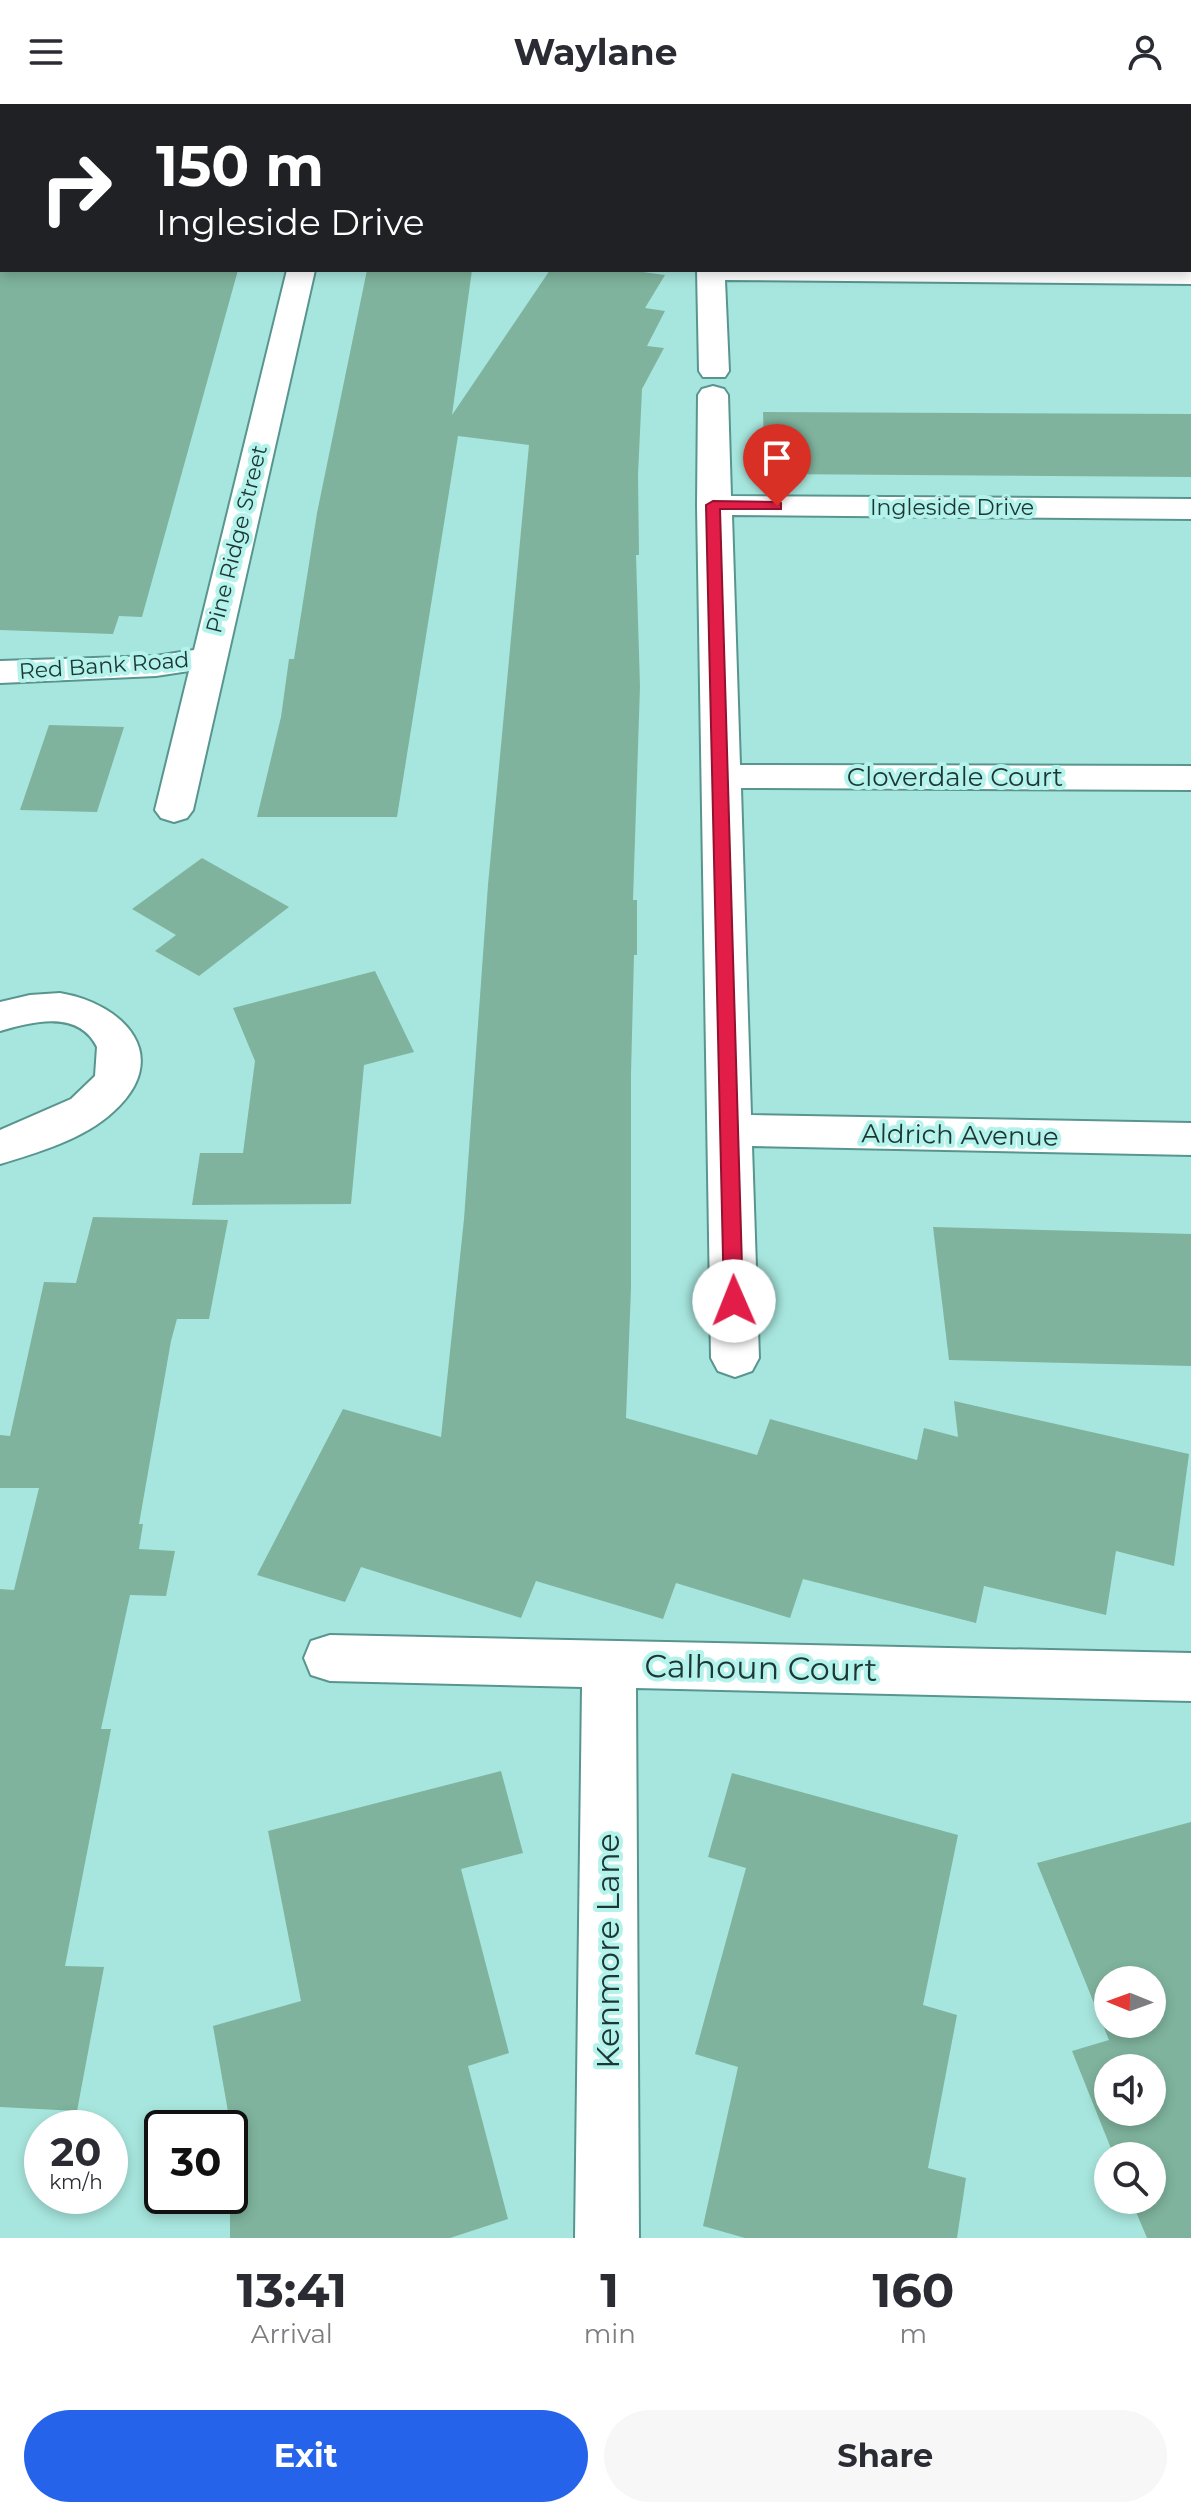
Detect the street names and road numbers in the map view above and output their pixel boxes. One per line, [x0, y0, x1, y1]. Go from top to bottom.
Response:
street label: Pine Ridge Street [200, 442, 273, 636]
street label: Ingleside Drive [870, 494, 1034, 521]
street label: Red Bank Road [18, 646, 190, 685]
street label: Cloverdale Court [847, 761, 1063, 793]
street label: Aldrich Avenue [861, 1117, 1059, 1153]
street label: Calhoun Court [644, 1646, 878, 1689]
street label: Kenmore Lane [588, 1833, 627, 2069]

